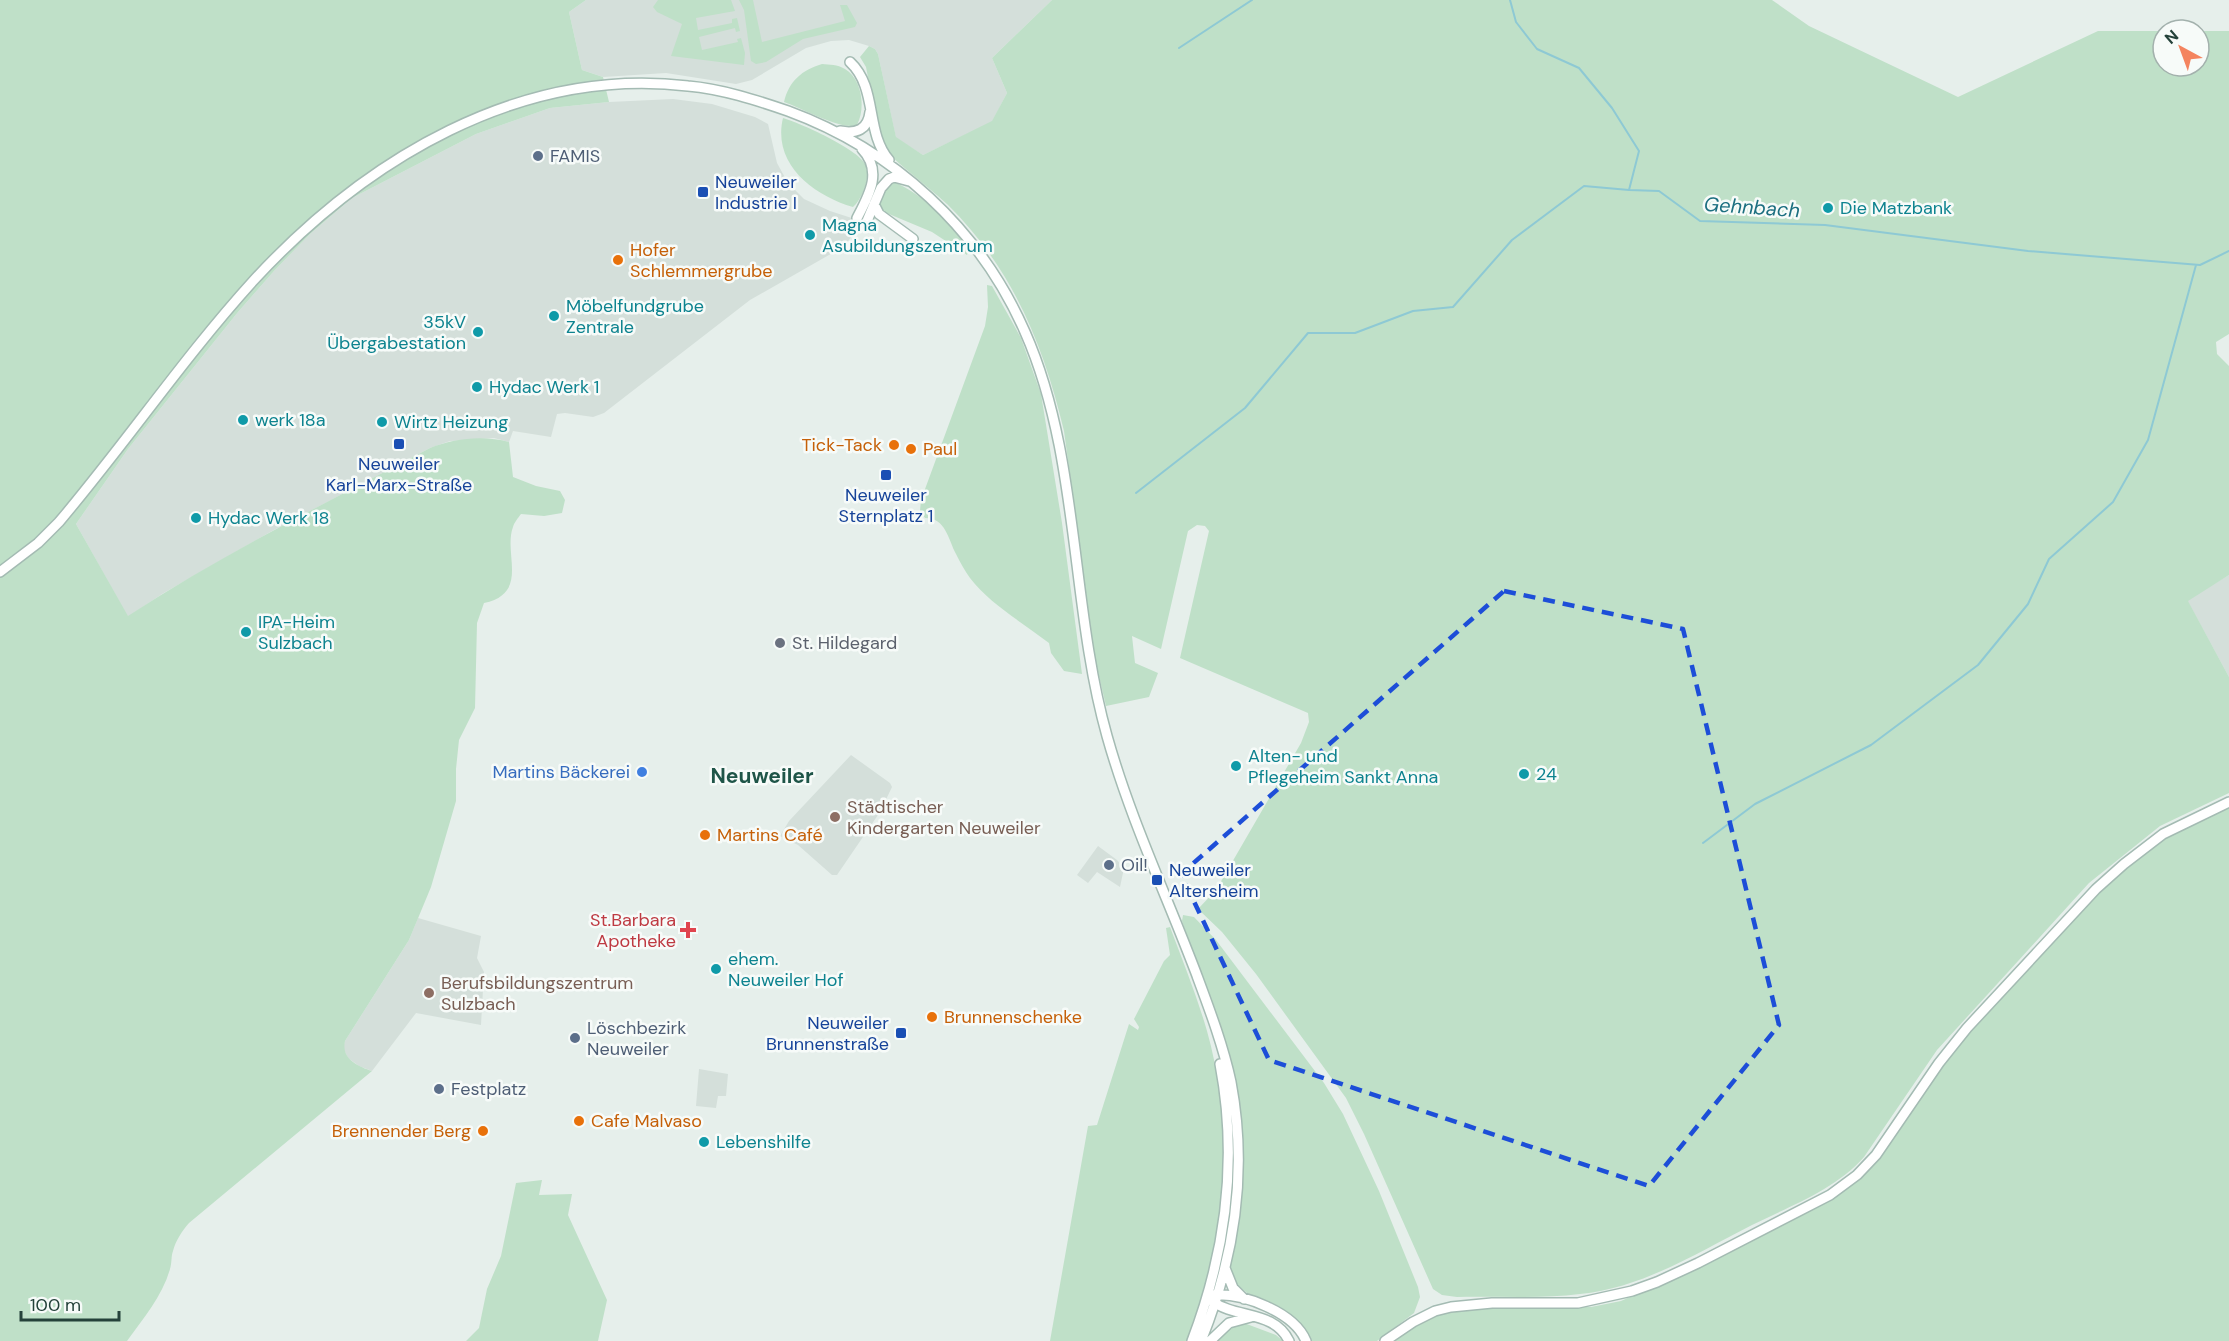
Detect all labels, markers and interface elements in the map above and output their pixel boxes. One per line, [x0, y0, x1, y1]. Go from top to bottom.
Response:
north arrow [2151, 18, 2211, 78]
text: N [2160, 25, 2183, 49]
place label: FAMIS [550, 144, 600, 168]
marker: FAMIS [531, 149, 545, 163]
place label: Neuweiler Industrie I [715, 170, 797, 215]
marker: Neuweiler Industrie I [696, 185, 710, 199]
water label: Gehnbach [1703, 191, 1801, 223]
place label: Die Matzbank [1840, 196, 1952, 220]
marker: Die Matzbank [1821, 201, 1835, 215]
place label: Magna Asubildungszentrum [822, 213, 993, 258]
marker: Magna Asubildungszentrum [803, 228, 817, 242]
place label: Hofer Schlemmergrube [630, 238, 773, 283]
marker: Hofer Schlemmergrube [611, 253, 625, 267]
place label: Möbelfundgrube Zentrale [566, 294, 704, 339]
marker: Möbelfundgrube Zentrale [547, 309, 561, 323]
place label: 35kV Übergabestation [327, 310, 466, 355]
marker: 35kV Übergabestation [471, 325, 485, 339]
place label: Hydac Werk 1 [489, 375, 599, 399]
marker: Hydac Werk 1 [470, 380, 484, 394]
place label: werk 18a [255, 408, 326, 432]
place label: Wirtz Heizung [394, 410, 508, 434]
marker: werk 18a [236, 413, 250, 427]
marker: Wirtz Heizung [375, 415, 389, 429]
place label: Tick-Tack [801, 433, 882, 457]
marker: Neuweiler Karl-Marx-Straße [392, 437, 406, 451]
place label: Paul [923, 437, 957, 461]
marker: Tick-Tack [887, 438, 901, 452]
marker: Paul [904, 442, 918, 456]
place label: Neuweiler Karl-Marx-Straße [326, 452, 472, 497]
marker: Neuweiler Sternplatz 1 [879, 468, 893, 482]
place label: Neuweiler Sternplatz 1 [839, 483, 934, 528]
place label: Hydac Werk 18 [208, 506, 329, 530]
marker: Hydac Werk 18 [189, 511, 203, 525]
place label: IPA-Heim Sulzbach [258, 610, 335, 655]
marker: IPA-Heim Sulzbach [239, 625, 253, 639]
place label: St. Hildegard [792, 631, 897, 655]
marker: St. Hildegard [773, 636, 787, 650]
place label: Alten- und Pflegeheim Sankt Anna [1248, 744, 1438, 789]
marker: Alten- und Pflegeheim Sankt Anna [1229, 759, 1243, 773]
place label: Martins Bäckerei [492, 760, 630, 784]
district label: Neuweiler [711, 762, 814, 790]
place label: 24 [1536, 762, 1557, 786]
marker: Martins Bäckerei [635, 765, 649, 779]
marker: 24 [1517, 767, 1531, 781]
place label: Städtischer Kindergarten Neuweiler [847, 795, 1041, 840]
marker: Städtischer Kindergarten Neuweiler [828, 810, 842, 824]
place label: Martins Café [717, 823, 823, 847]
marker: Martins Café [698, 828, 712, 842]
place label: Oil! [1121, 853, 1148, 877]
marker: Oil! [1102, 858, 1116, 872]
place label: Neuweiler Altersheim [1169, 858, 1259, 903]
marker: Neuweiler Altersheim [1150, 873, 1164, 887]
place label: St.Barbara Apotheke [590, 908, 676, 953]
marker: St.Barbara Apotheke [681, 923, 695, 937]
place label: ehem. Neuweiler Hof [728, 947, 844, 992]
marker: ehem. Neuweiler Hof [709, 962, 723, 976]
place label: Berufsbildungszentrum Sulzbach [441, 971, 633, 1016]
marker: Berufsbildungszentrum Sulzbach [422, 986, 436, 1000]
place label: Brunnenschenke [944, 1005, 1082, 1029]
marker: Brunnenschenke [925, 1010, 939, 1024]
place label: Neuweiler Brunnenstraße [766, 1011, 889, 1056]
place label: Löschbezirk Neuweiler [587, 1016, 686, 1061]
marker: Neuweiler Brunnenstraße [894, 1026, 908, 1040]
marker: Löschbezirk Neuweiler [568, 1031, 582, 1045]
place label: Festplatz [451, 1077, 526, 1101]
marker: Festplatz [432, 1082, 446, 1096]
place label: Cafe Malvaso [591, 1109, 702, 1133]
marker: Cafe Malvaso [572, 1114, 586, 1128]
place label: Brennender Berg [332, 1119, 471, 1143]
marker: Brennender Berg [476, 1124, 490, 1138]
place label: Lebenshilfe [716, 1130, 811, 1154]
marker: Lebenshilfe [697, 1135, 711, 1149]
scale bar [21, 1284, 118, 1322]
text: 100 m [30, 1293, 81, 1317]

